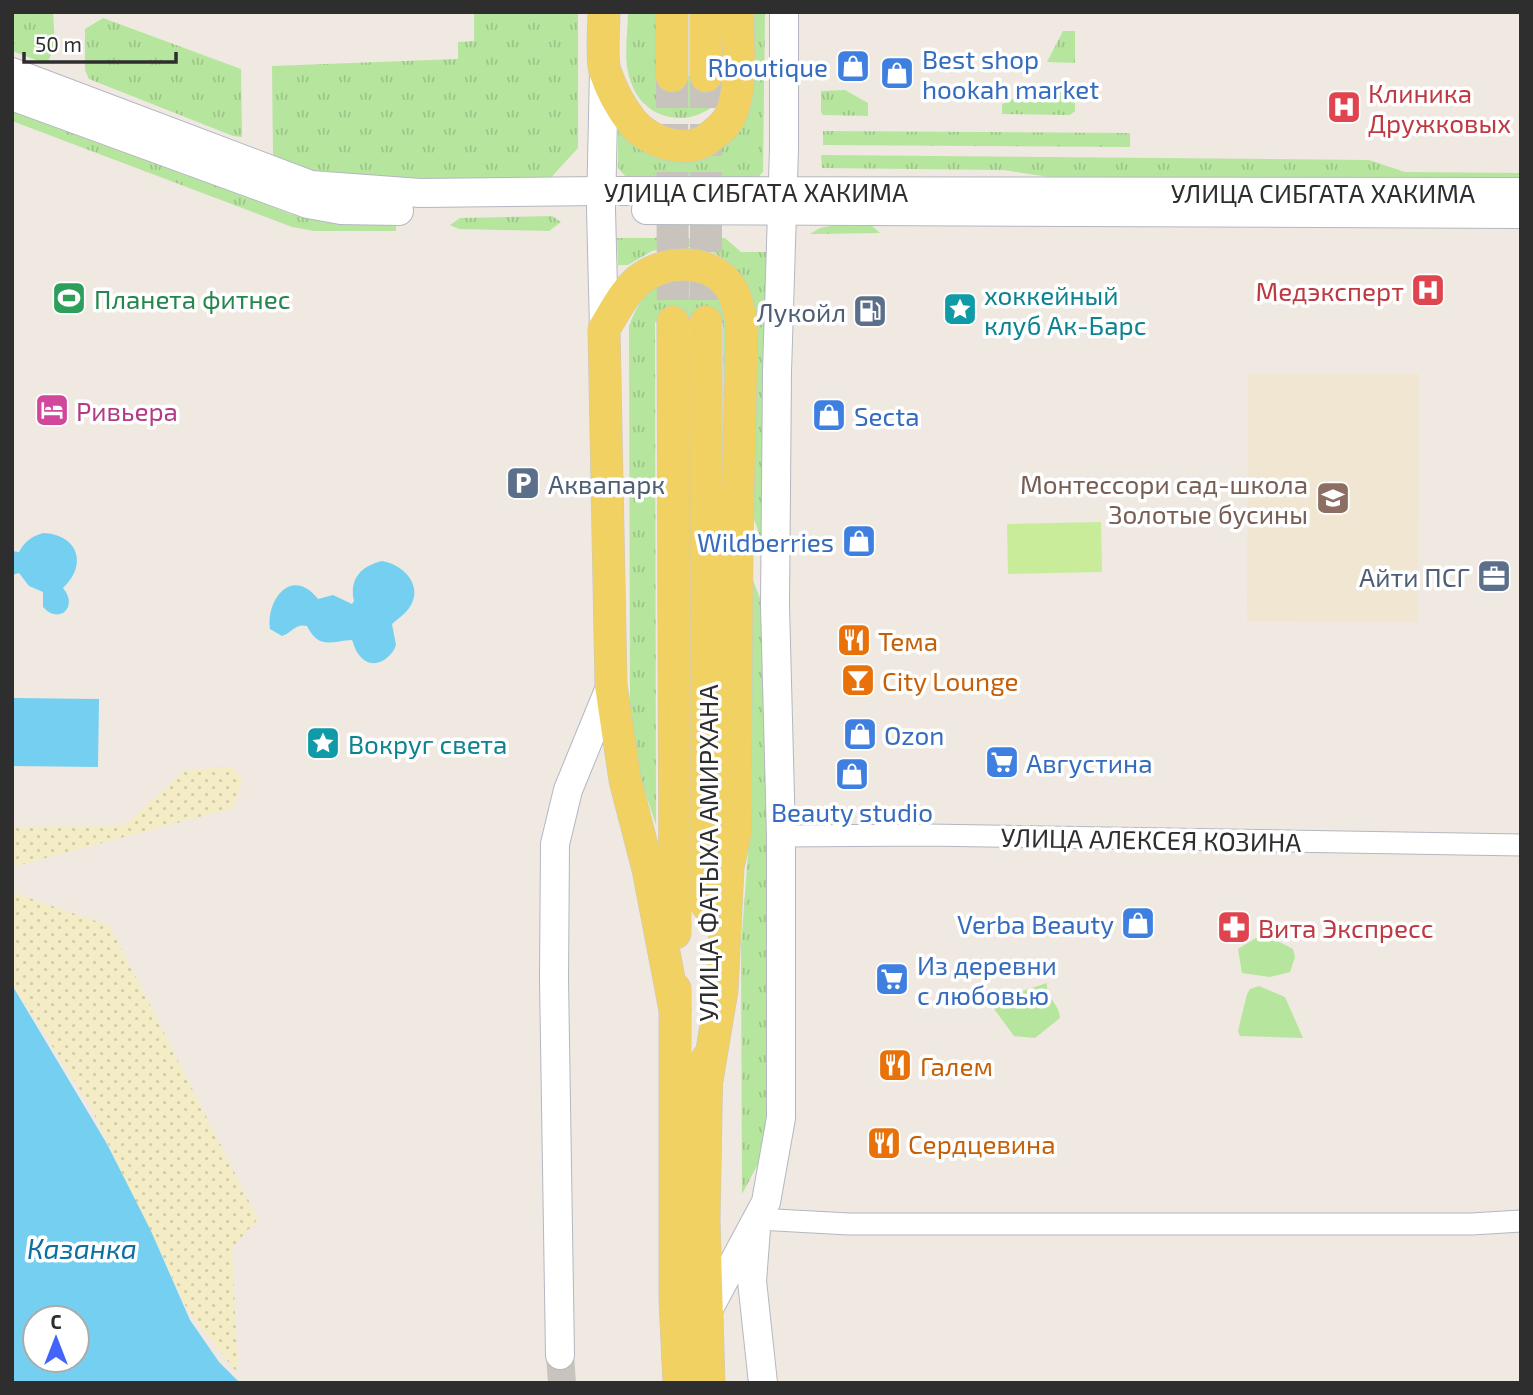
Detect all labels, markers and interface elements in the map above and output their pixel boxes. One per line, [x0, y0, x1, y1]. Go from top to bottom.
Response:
scale bar [24, 21, 177, 65]
text: 50 m [35, 31, 82, 56]
place label: Best shop hookah market [922, 43, 1099, 104]
shop icon: Rboutique [834, 47, 872, 85]
place label: Rboutique [708, 51, 828, 82]
shop icon: Best shop hookah market [878, 54, 916, 92]
place label: Клиника Дружковых [1368, 77, 1511, 139]
hospital icon: Клиника Дружковых [1325, 88, 1363, 126]
street label: УЛИЦА СИБГАТА ХАКИМА [604, 176, 908, 207]
street label: УЛИЦА СИБГАТА ХАКИМА [1171, 177, 1475, 208]
hospital icon: Медэксперт [1409, 271, 1447, 309]
place label: Медэксперт [1255, 275, 1404, 306]
sports icon: Планета фитнес [50, 279, 88, 317]
place label: хоккейный клуб Ак-Барс [984, 279, 1147, 341]
place label: Планета фитнес [94, 283, 291, 314]
place icon: хоккейный клуб Ак-Барс [941, 290, 979, 328]
fuel station icon: Лукойл [851, 292, 889, 330]
place label: Лукойл [757, 296, 846, 328]
hotel icon: Ривьера [33, 391, 71, 429]
place label: Ривьера [76, 395, 178, 426]
shop icon: Secta [810, 396, 848, 434]
place label: Secta [854, 400, 919, 431]
parking icon: Аквапарк [504, 464, 542, 502]
place label: Аквапарк [548, 468, 665, 499]
place label: Монтессори сад-школа Золотые бусины [1020, 468, 1308, 530]
school or university icon: Монтессори сад-школа Золотые бусины [1314, 479, 1352, 517]
shop icon: Wildberries [840, 522, 878, 560]
place label: Wildberries [697, 526, 834, 557]
office icon: Айти ПСГ [1475, 557, 1513, 595]
place label: Айти ПСГ [1359, 561, 1470, 592]
restaurant icon: Тема [835, 621, 873, 659]
place label: Тема [878, 625, 938, 656]
bar icon: City Lounge [839, 661, 877, 699]
place label: City Lounge [882, 665, 1019, 696]
street label: УЛИЦА ФАТЫХА АМИРХАНА [692, 684, 723, 1022]
shop icon: Ozon [841, 715, 879, 753]
place label: Ozon [884, 719, 944, 750]
place icon: Вокруг света [304, 724, 342, 762]
place label: Вокруг света [348, 728, 507, 760]
supermarket icon: Августина [983, 743, 1021, 781]
place label: Августина [1026, 747, 1153, 779]
shop icon: Beauty studio [833, 755, 871, 793]
place label: Beauty studio [771, 796, 933, 827]
street label: УЛИЦА АЛЕКСЕЯ КОЗИНА [1000, 821, 1302, 857]
shop icon: Verba Beauty [1119, 904, 1157, 942]
place label: Verba Beauty [957, 908, 1114, 939]
pharmacy icon: Вита Экспресс [1215, 908, 1253, 946]
place label: Вита Экспресс [1258, 912, 1433, 943]
place label: Из деревни с любовью [917, 949, 1057, 1010]
supermarket icon: Из деревни с любовью [873, 960, 911, 998]
restaurant icon: Галем [876, 1046, 914, 1084]
place label: Галем [920, 1050, 993, 1081]
restaurant icon: Сердцевина [865, 1124, 903, 1162]
place label: Сердцевина [908, 1128, 1056, 1159]
water label: Казанка [27, 1231, 137, 1265]
north arrow [21, 1304, 91, 1374]
text: С [50, 1310, 62, 1333]

